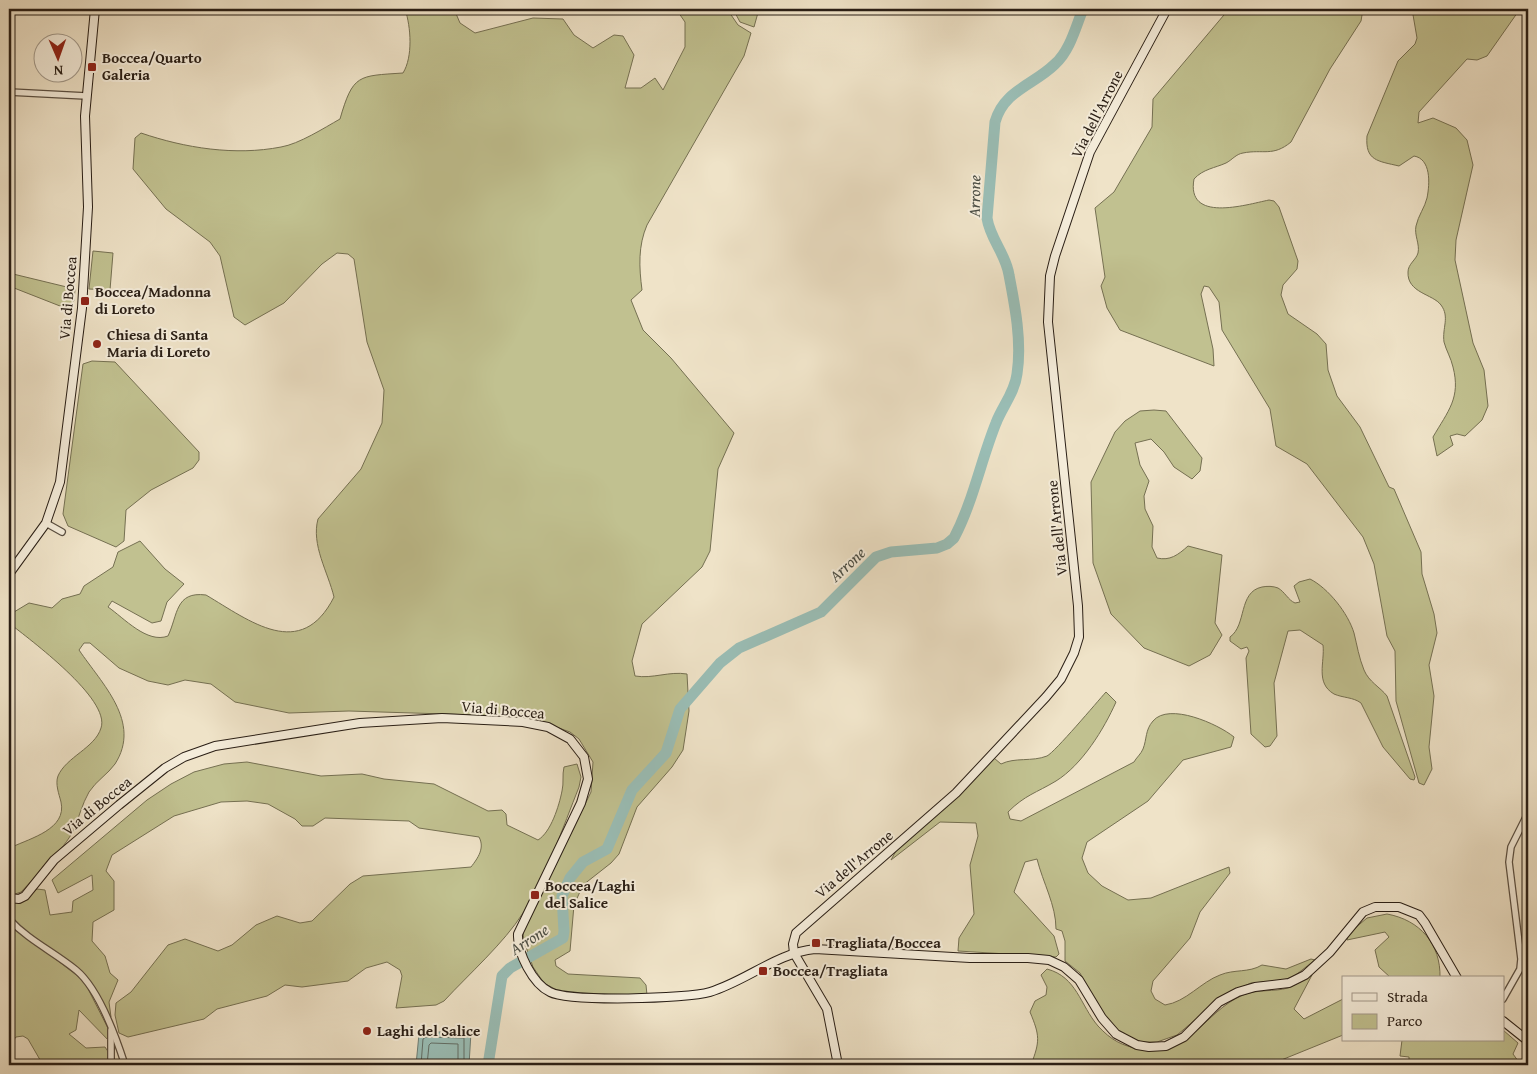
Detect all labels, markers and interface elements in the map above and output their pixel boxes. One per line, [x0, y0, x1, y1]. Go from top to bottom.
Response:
north arrow [32, 32, 82, 82]
place label: Boccea/Quarto Galeria [102, 47, 202, 85]
text: N [53, 61, 63, 81]
marker: Boccea/Quarto Galeria [86, 61, 98, 73]
street label: Via dell'Arrone [1065, 66, 1128, 161]
water label: Arrone [962, 174, 986, 218]
street label: Via di Boccea [53, 255, 82, 340]
place label: Boccea/Madonna di Loreto [95, 281, 211, 319]
marker: Boccea/Madonna di Loreto [79, 295, 91, 307]
place label: Chiesa di Santa Maria di Loreto [107, 324, 210, 362]
marker: Chiesa di Santa Maria di Loreto [91, 338, 103, 350]
street label: Via dell'Arrone [1041, 479, 1072, 577]
water label: Arrone [823, 540, 871, 588]
street label: Via di Boccea [461, 695, 546, 724]
street label: Via di Boccea [58, 771, 136, 840]
street label: Via dell'Arrone [810, 825, 897, 903]
place label: Boccea/Laghi del Salice [545, 875, 636, 913]
marker: Boccea/Laghi del Salice [529, 889, 541, 901]
water label: Arrone [504, 917, 554, 961]
place label: Tragliata/Boccea [826, 932, 941, 953]
marker: Tragliata/Boccea [810, 937, 822, 949]
place label: Boccea/Tragliata [773, 960, 888, 981]
marker: Boccea/Tragliata [757, 965, 769, 977]
legend [1342, 976, 1504, 1042]
text: Strada [1387, 986, 1428, 1007]
text: Parco [1387, 1010, 1423, 1031]
place label: Laghi del Salice [377, 1020, 480, 1041]
marker: Laghi del Salice [361, 1025, 373, 1037]

